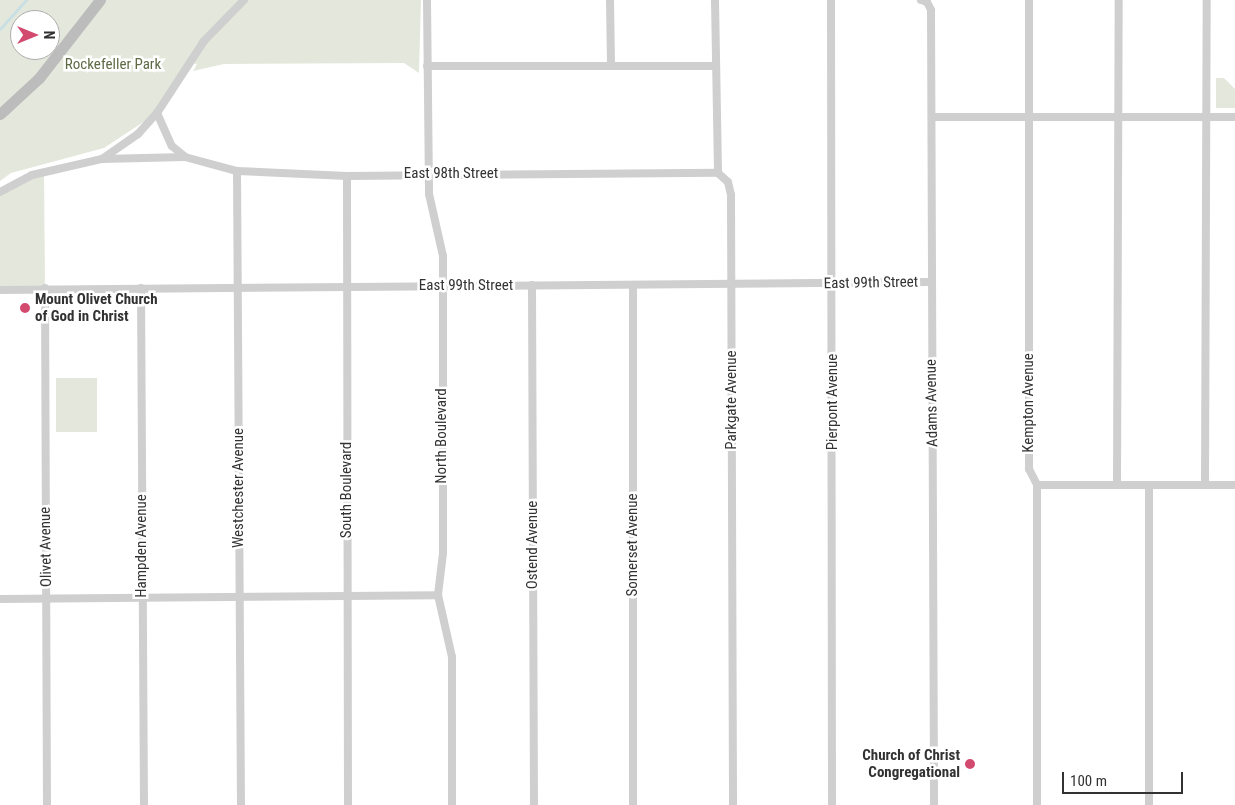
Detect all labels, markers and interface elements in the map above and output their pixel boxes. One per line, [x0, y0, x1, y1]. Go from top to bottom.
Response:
north arrow [10, 10, 60, 60]
text: N [41, 31, 57, 39]
park label: Rockefeller Park [65, 56, 161, 74]
street label: East 98th Street [404, 165, 498, 183]
street label: East 99th Street [824, 273, 918, 293]
street label: East 99th Street [419, 277, 513, 295]
place label: Mount Olivet Church of God in Christ [35, 290, 158, 325]
marker: Mount Olivet Church of God in Christ [19, 302, 31, 314]
street label: Parkgate Avenue [723, 350, 741, 450]
street label: Kempton Avenue [1020, 353, 1038, 453]
street label: Pierpont Avenue [824, 354, 842, 450]
street label: Adams Avenue [922, 359, 942, 447]
street label: North Boulevard [433, 388, 451, 484]
street label: Westchester Avenue [230, 428, 248, 548]
street label: South Boulevard [338, 442, 356, 538]
street label: Somerset Avenue [624, 493, 642, 597]
street label: Hampden Avenue [133, 494, 151, 598]
street label: Ostend Avenue [524, 501, 542, 589]
street label: Olivet Avenue [36, 507, 56, 587]
place label: Church of Christ Congregational [862, 746, 960, 781]
marker: Church of Christ Congregational [964, 758, 976, 770]
scale bar [1065, 762, 1186, 794]
text: 100 m [1070, 772, 1107, 790]

